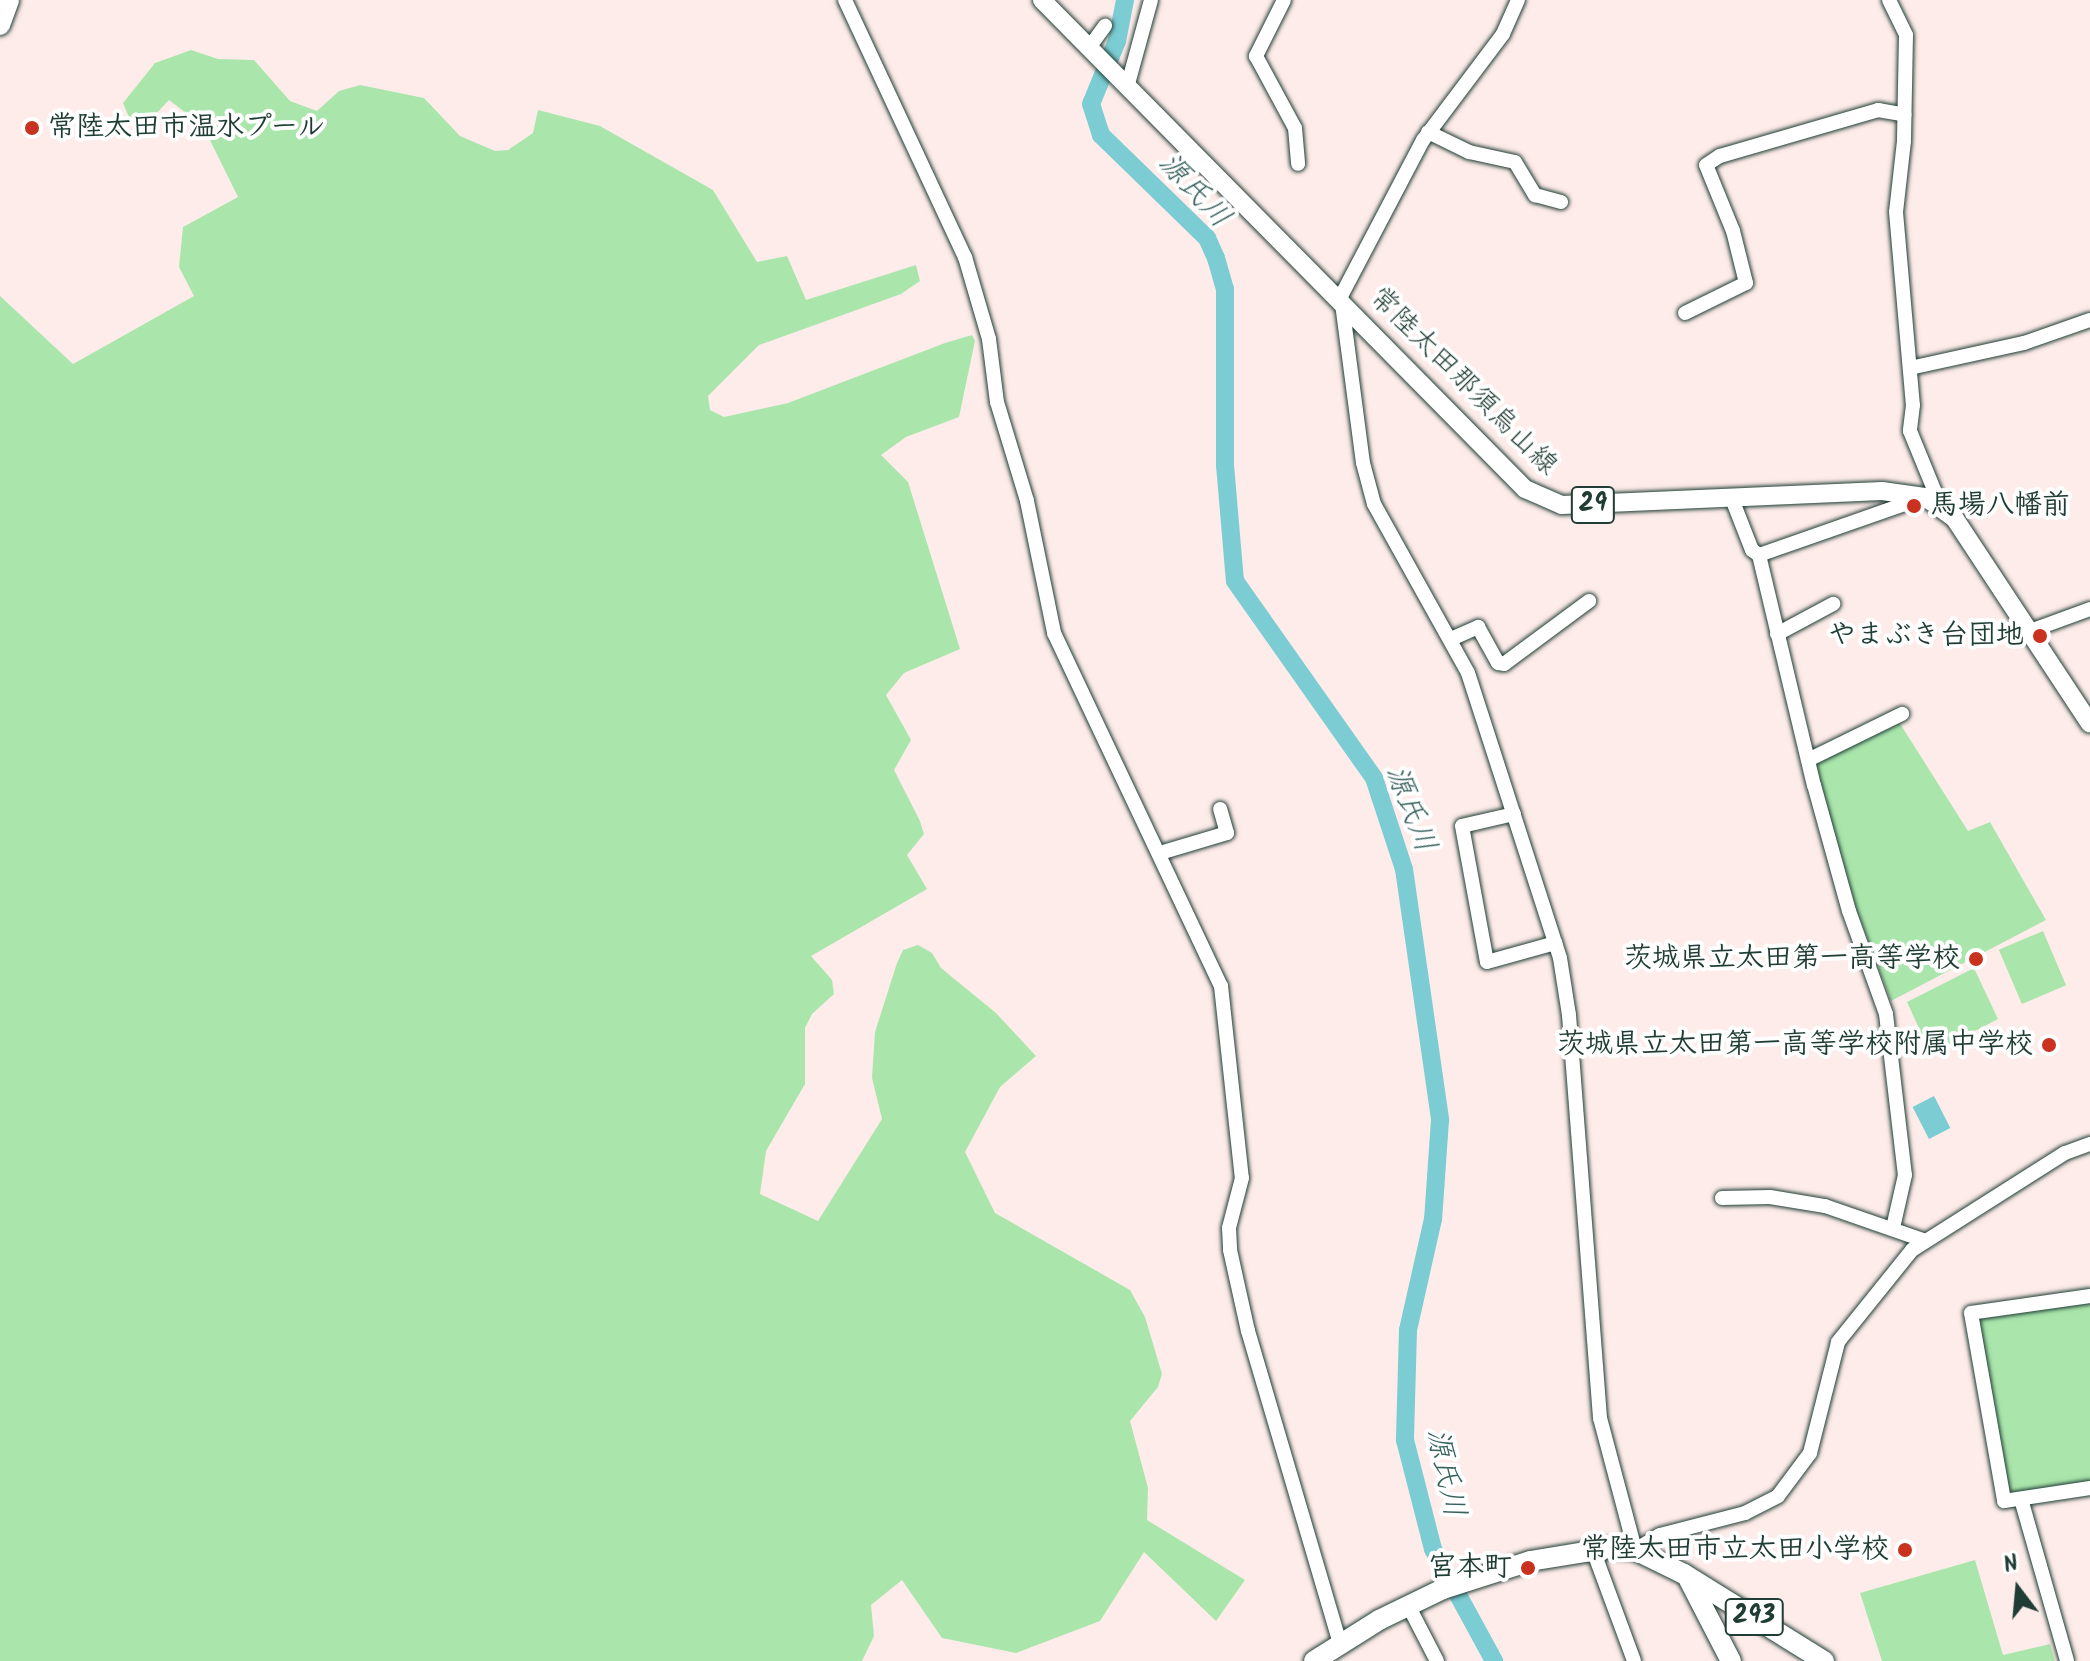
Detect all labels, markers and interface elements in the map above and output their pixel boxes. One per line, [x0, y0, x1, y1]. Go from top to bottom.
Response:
place label: 常陸太田市温水プール [48, 111, 326, 145]
marker: 常陸太田市温水プール [23, 119, 41, 137]
water label: 源氏川 [1150, 146, 1238, 236]
street label: 常陸太田那須烏山線 [1362, 281, 1564, 483]
road number: 29 [1569, 483, 1617, 527]
place label: 馬場八幡前 [1930, 489, 2070, 523]
marker: 馬場八幡前 [1905, 497, 1923, 515]
place label: やまぶき台団地 [1828, 619, 2024, 653]
marker: やまぶき台団地 [2031, 627, 2049, 645]
water label: 源氏川 [1377, 761, 1443, 857]
place label: 茨城県立太田第一高等学校 [1624, 942, 1960, 976]
marker: 茨城県立太田第一高等学校 [1967, 950, 1985, 968]
place label: 茨城県立太田第一高等学校附属中学校 [1557, 1028, 2033, 1062]
marker: 茨城県立太田第一高等学校附属中学校 [2040, 1036, 2058, 1054]
water label: 源氏川 [1418, 1425, 1472, 1521]
place label: 常陸太田市立太田小学校 [1581, 1533, 1889, 1567]
marker: 常陸太田市立太田小学校 [1896, 1541, 1914, 1559]
text: N [2000, 1547, 2023, 1584]
north arrow [1978, 1549, 2058, 1629]
place label: 宮本町 [1428, 1551, 1512, 1585]
marker: 宮本町 [1519, 1559, 1537, 1577]
road number: 293 [1724, 1595, 1784, 1639]

